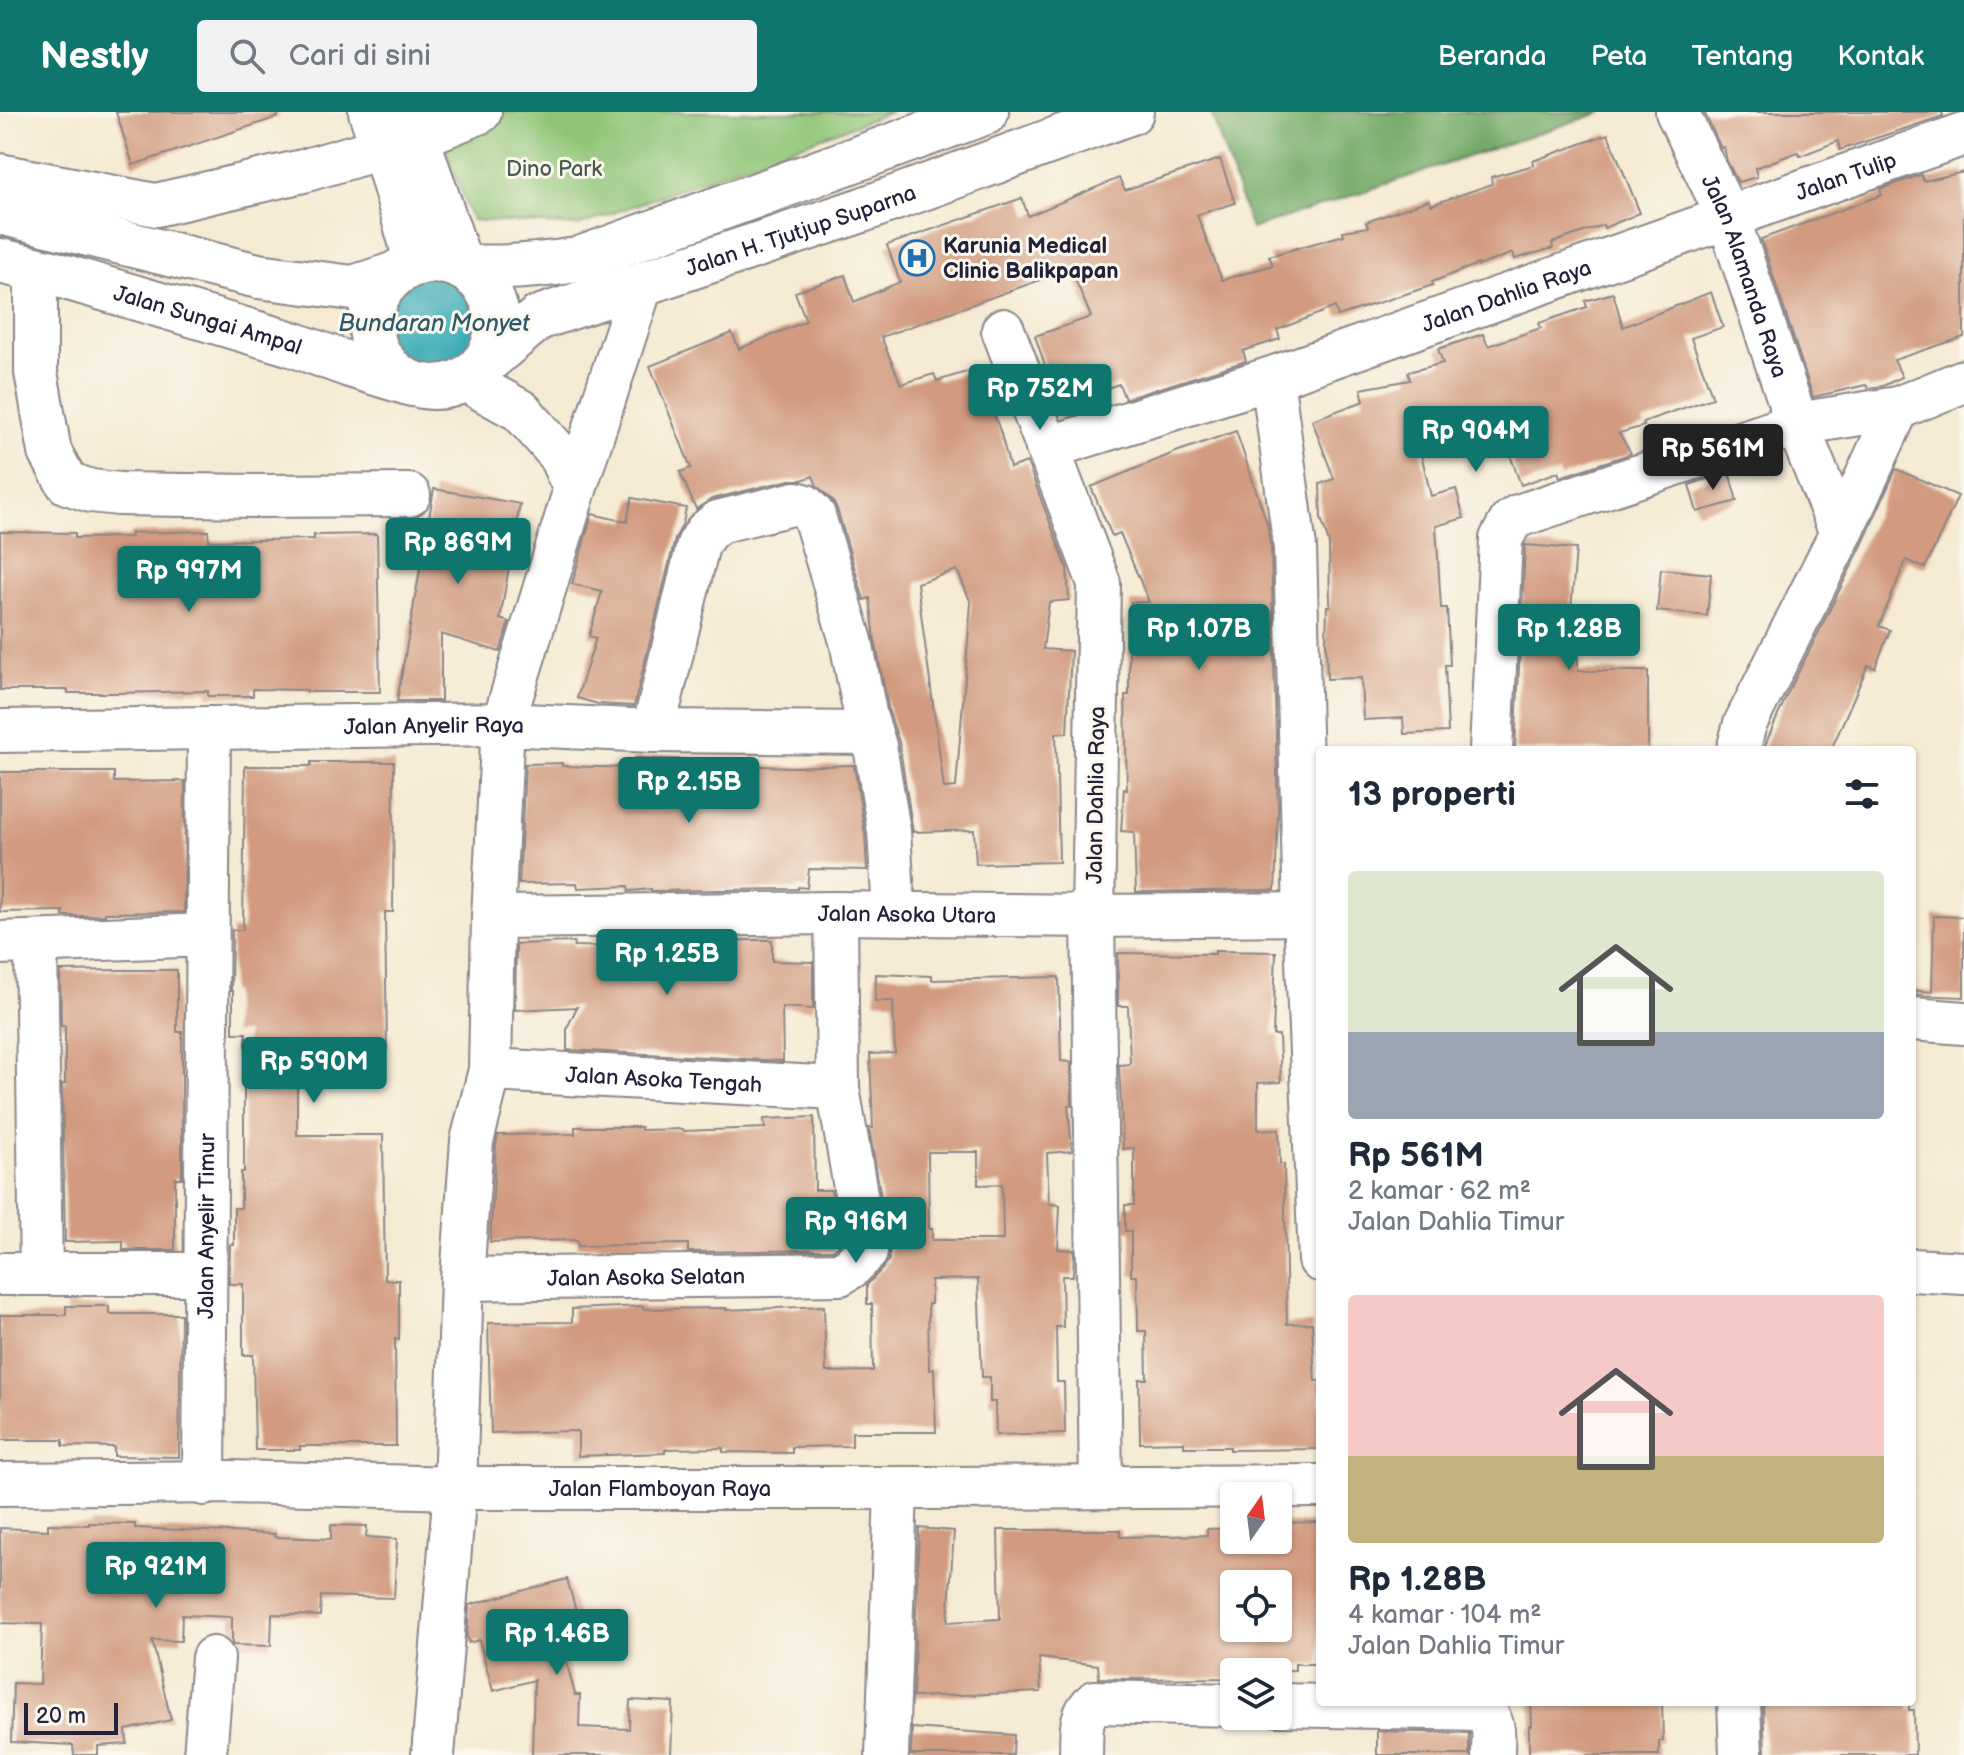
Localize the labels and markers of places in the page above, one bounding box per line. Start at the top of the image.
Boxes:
place label: Karunia Medical Clinic Balikpapan [943,233,1119,285]
hospital icon: Karunia Medical Clinic Balikpapan [898,239,936,277]
pin: Rp 752M [966,364,1114,432]
pin: Rp 904M [1402,406,1550,474]
pin: Rp 561M [1639,424,1787,492]
pin: Rp 869M [384,518,532,586]
pin: Rp 997M [115,546,263,614]
pin: Rp 1.07B [1116,604,1282,672]
pin: Rp 1.28B [1486,604,1652,672]
pin: Rp 2.15B [606,757,772,825]
pin: Rp 1.25B [584,929,750,997]
pin: Rp 590M [240,1037,388,1105]
pin: Rp 916M [782,1197,930,1265]
pin: Rp 921M [82,1542,230,1610]
pin: Rp 1.46B [474,1609,640,1677]

